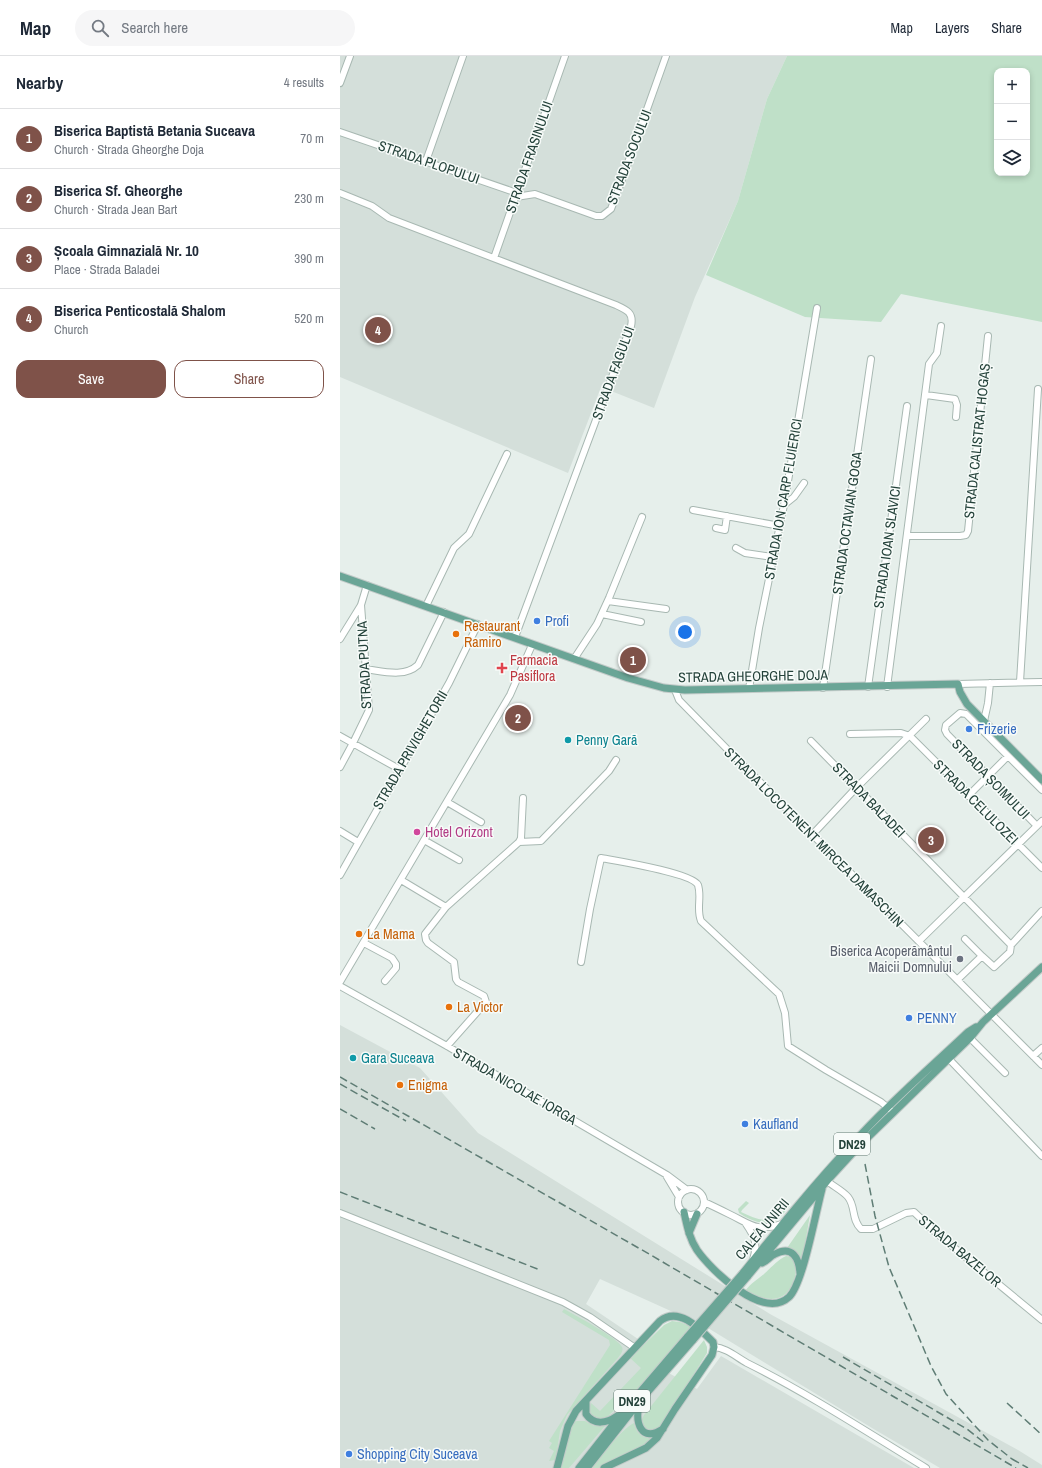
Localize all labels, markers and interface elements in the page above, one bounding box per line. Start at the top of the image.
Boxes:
search box [75,10,355,46]
text: Map [20,15,51,41]
icon: search [89,17,111,39]
text: Search here [121,17,188,38]
text: Map [891,19,913,37]
text: Layers [935,19,969,37]
text: Share [991,19,1022,37]
map controls [994,68,1030,176]
button: + [994,68,1030,104]
text: Nearby [16,71,63,94]
text: 4 results [284,74,324,91]
street label: STRADA FRASINULUI [501,99,557,215]
button: − [994,104,1030,140]
street label: STRADA SOCULUI [603,107,655,207]
text: Biserica Baptistă Betania Suceava [54,120,255,141]
text: 1 [26,130,32,147]
text: 70 m [300,130,324,147]
street label: STRADA PLOPULUI [376,136,482,188]
button: layers [994,140,1030,176]
text: Church · Strada Gheorghe Doja [54,141,204,158]
text: Biserica Sf. Gheorghe [54,180,183,201]
text: 2 [26,190,32,207]
text: 230 m [294,190,324,207]
text: Church · Strada Jean Bart [54,201,177,218]
text: Școala Gimnazială Nr. 10 [54,240,199,261]
text: 3 [26,250,32,267]
text: 390 m [294,250,324,267]
text: Place · Strada Baladei [54,261,160,278]
text: Biserica Penticostală Shalom [54,300,226,321]
text: 4 [26,310,32,327]
text: 520 m [294,310,324,327]
pin: 4 [365,315,391,345]
text: Church [54,321,88,338]
street label: STRADA FAGULUI [588,324,638,422]
button: Save [16,360,166,398]
button: Share [174,360,324,398]
street label: STRADA CALISTRAT HOGAȘ [960,362,994,519]
street label: STRADA ION CARP FLUIERICI [760,417,806,581]
street label: STRADA OCTAVIAN GOGA [828,450,866,595]
street label: STRADA IOAN SLAVICI [869,485,905,609]
place label: Profi [545,612,569,630]
marker: Profi [532,616,542,626]
place label: Restaurant Ramiro [464,617,520,651]
street label: STRADA PUTNA [353,620,375,709]
your location [675,622,695,642]
marker: Restaurant Ramiro [451,629,461,639]
pin: 1 [620,645,646,675]
place label: Farmacia Pasiflora [510,651,559,685]
marker: Farmacia Pasiflora [497,663,507,673]
street label: STRADA GHEORGHE DOJA [678,666,828,686]
street label: STRADA PRIVIGHETORII [369,687,451,813]
pin: 2 [505,703,531,733]
place label: Frizerie [977,720,1017,738]
marker: Frizerie [964,724,974,734]
place label: Penny Gară [576,731,638,749]
marker: Penny Gară [563,735,573,745]
street label: STRADA ȘOIMULUI [948,735,1034,823]
street label: STRADA LOCOTENENT MIRCEA DAMASCHIN [720,743,908,931]
street label: STRADA CELULOZEI [930,756,1022,848]
street label: STRADA BALADEI [829,759,909,841]
place label: Hotel Orizont [425,823,493,841]
pin: 3 [918,825,944,855]
marker: Hotel Orizont [412,827,422,837]
place label: La Mama [367,925,415,943]
marker: La Mama [354,929,364,939]
place label: Biserica Acoperământul Maicii Domnului [830,942,952,976]
marker: Biserica Acoperământul Maicii Domnului [955,954,965,964]
place label: La Victor [457,998,503,1016]
marker: La Victor [444,1002,454,1012]
place label: PENNY [917,1009,957,1027]
marker: PENNY [904,1013,914,1023]
street label: STRADA NICOLAE IORGA [450,1043,580,1129]
place label: Gara Suceava [361,1049,435,1067]
marker: Gara Suceava [348,1053,358,1063]
place label: Enigma [408,1076,448,1094]
marker: Enigma [395,1080,405,1090]
place label: Kaufland [753,1115,798,1133]
marker: Kaufland [740,1119,750,1129]
road number: DN29 [834,1133,870,1155]
street label: CALEA UNIRII [731,1195,793,1263]
street label: STRADA BAZELOR [915,1211,1005,1291]
road number: DN29 [614,1390,650,1412]
place label: Shopping City Suceava [357,1445,478,1463]
marker: Shopping City Suceava [344,1449,354,1459]

